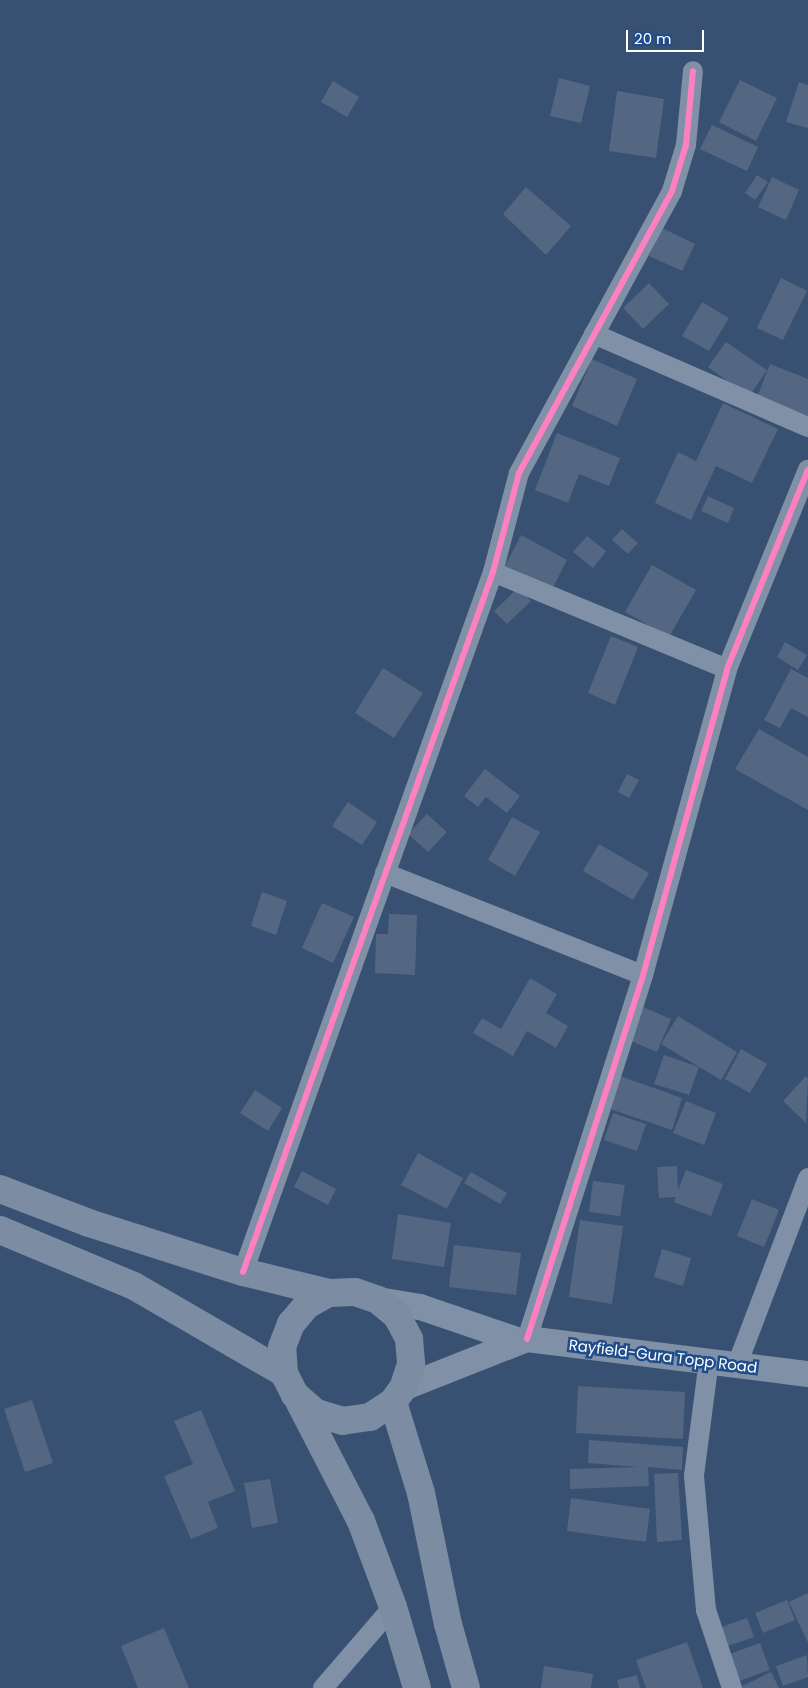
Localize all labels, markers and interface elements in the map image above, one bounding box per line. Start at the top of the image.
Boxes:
scale bar [628,20,706,52]
text: 20 m [634,28,672,49]
street label: Rayfield-Gura Topp Road [568,1336,758,1376]

